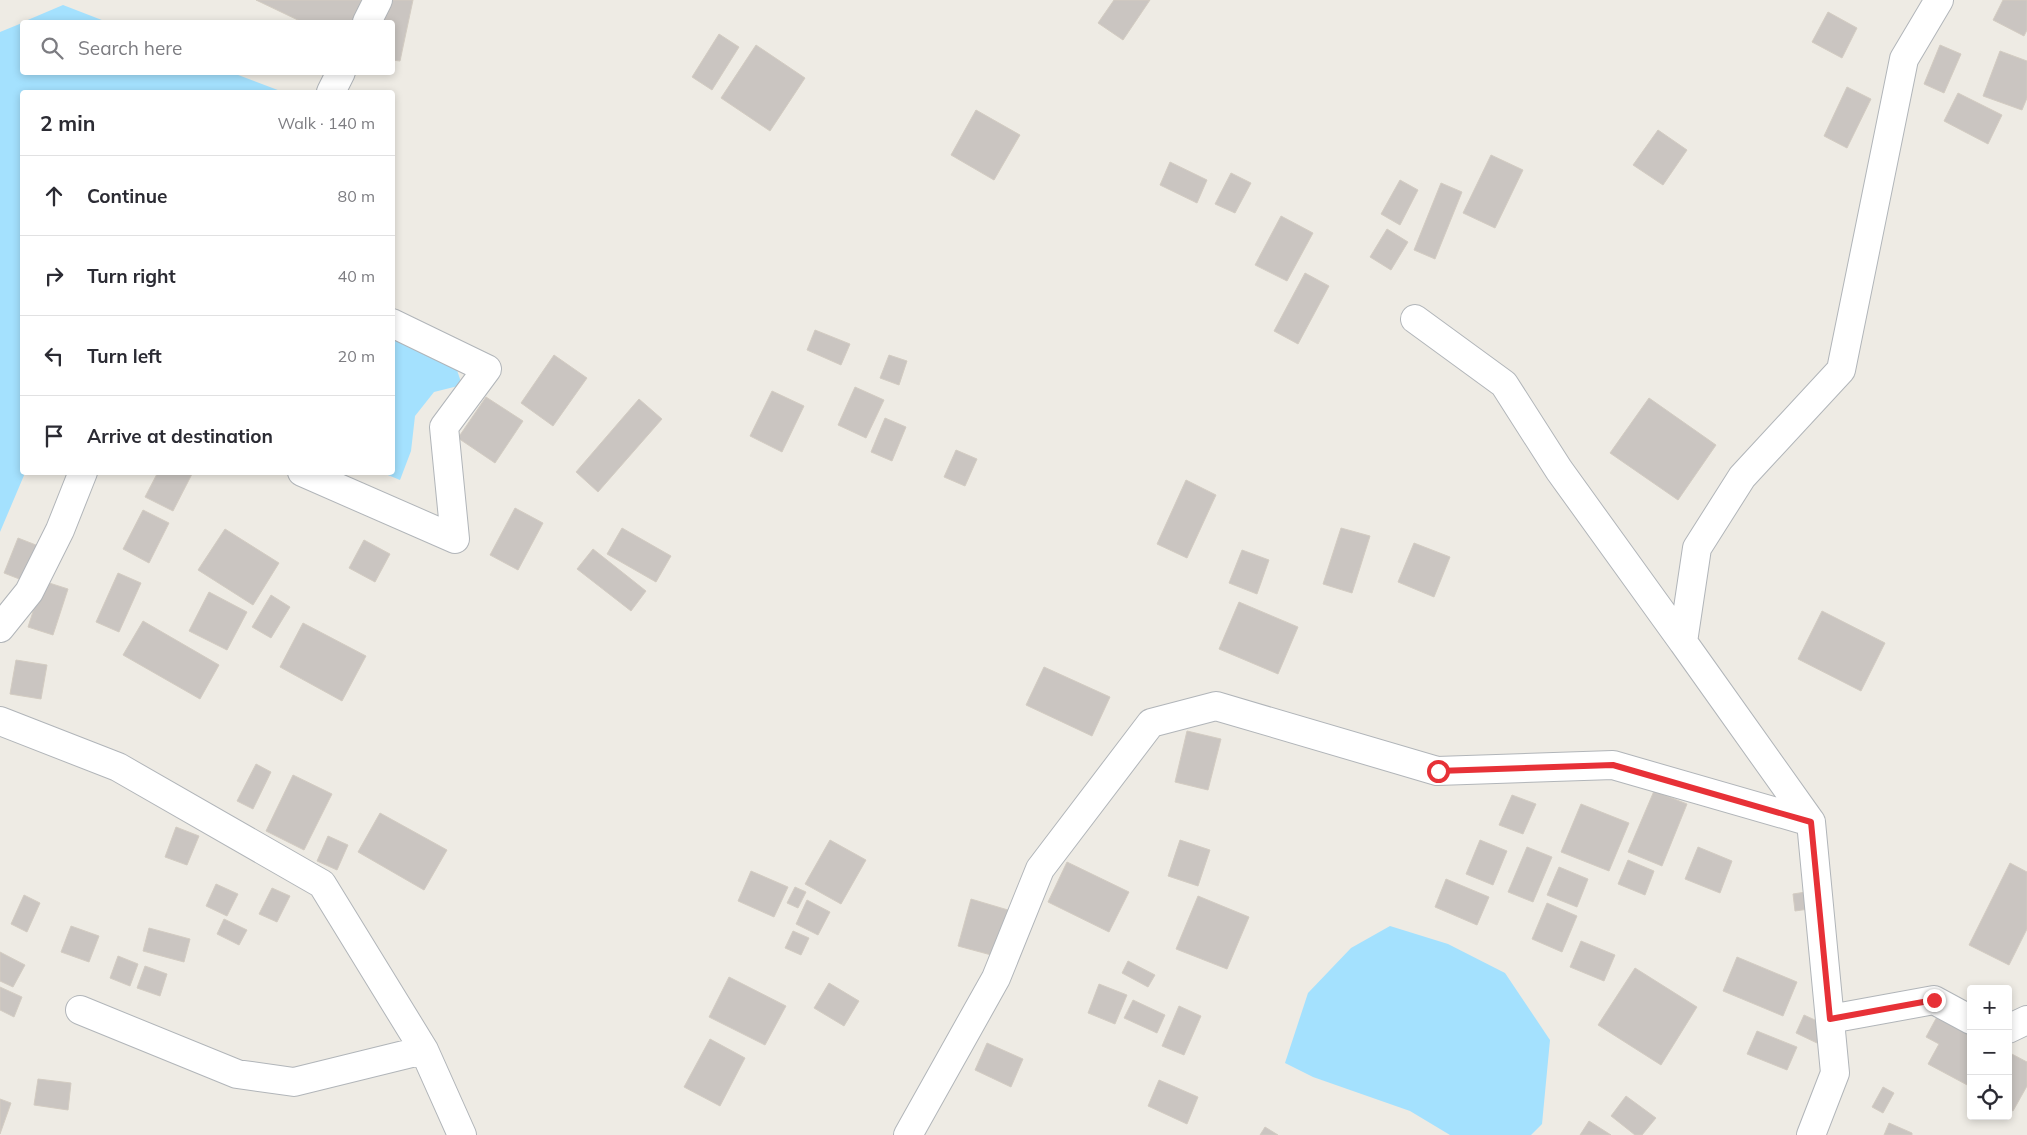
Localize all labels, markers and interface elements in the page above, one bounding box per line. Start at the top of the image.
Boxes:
search box [20,20,395,75]
icon: search [38,34,66,62]
text: Search here [78,36,182,60]
text: 2 min [40,110,95,136]
text: Walk · 140 m [277,113,375,133]
icon: ahead [40,182,68,210]
text: Continue [87,184,167,208]
text: 80 m [338,186,375,206]
icon: right [40,262,68,290]
text: Turn right [87,264,176,288]
text: 40 m [338,266,375,286]
icon: left [40,342,68,370]
text: Turn left [87,344,162,368]
text: 20 m [338,346,375,366]
icon: arrive [40,422,68,450]
text: Arrive at destination [87,424,273,448]
route start [1427,760,1450,783]
map controls [1967,985,2012,1120]
button: + [1967,985,2012,1030]
route end [1923,989,1946,1012]
button: − [1967,1030,2012,1075]
button: locate [1967,1075,2012,1120]

